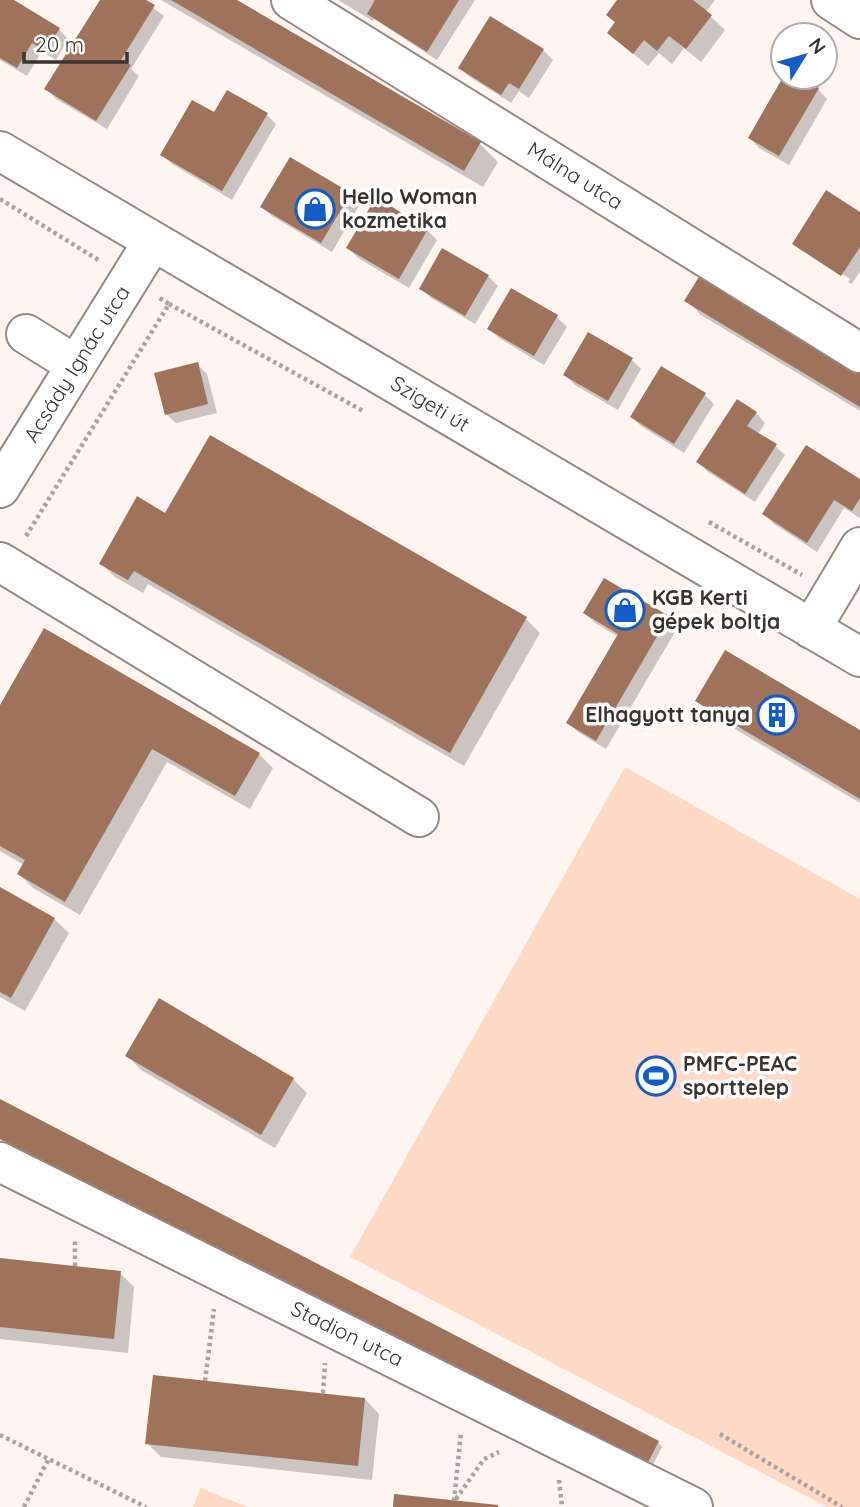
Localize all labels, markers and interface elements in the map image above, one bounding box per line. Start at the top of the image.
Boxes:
scale bar [24,21,128,65]
north arrow [769,21,839,91]
text: 20 m [35,31,84,57]
text: N [804,33,831,59]
street label: Málna utca [523,135,628,215]
place label: Hello Woman kozmetika [342,183,477,233]
shop icon: Hello Woman kozmetika [294,188,336,230]
street label: Acsády Ignác utca [17,280,135,447]
street label: Szigeti út [386,370,475,437]
place label: KGB Kerti gépek boltja [652,584,780,634]
shop icon: KGB Kerti gépek boltja [604,589,646,631]
building icon: Elhagyott tanya [756,694,798,736]
place label: Elhagyott tanya [585,701,750,727]
place label: PMFC-PEAC sporttelep [683,1050,797,1100]
sports icon: PMFC-PEAC sporttelep [635,1055,677,1097]
street label: Stadion utca [287,1295,408,1372]

